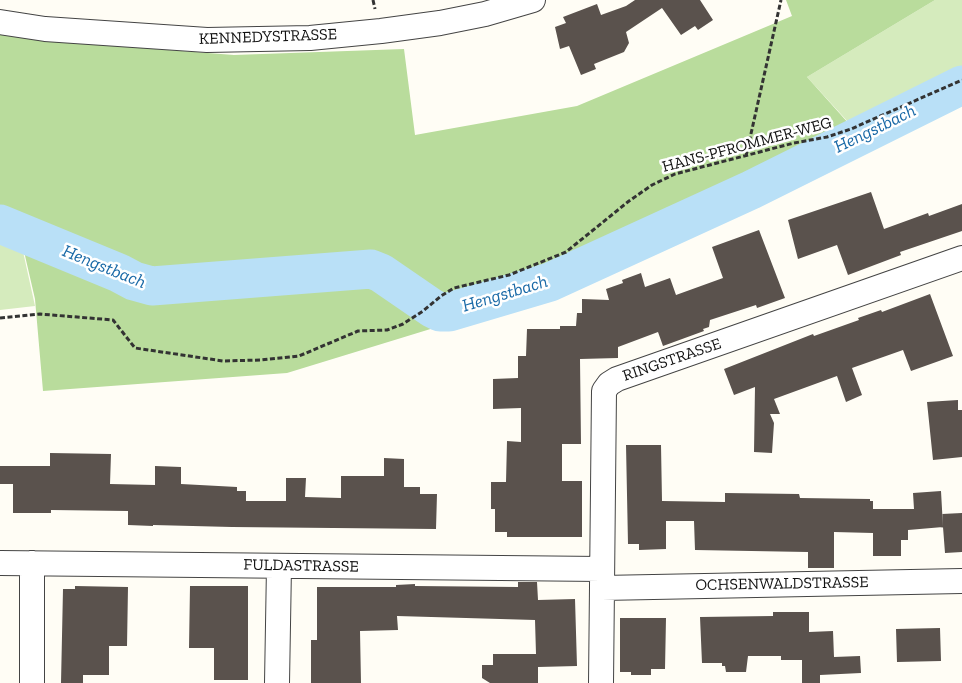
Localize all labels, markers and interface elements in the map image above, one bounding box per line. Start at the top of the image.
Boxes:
street label: KENNEDYSTRASSE [199,25,337,49]
water label: Hengstbach [831,100,919,158]
street label: HANS-PFROMMER-WEG [660,113,834,177]
water label: Hengstbach [59,240,149,294]
water label: Hengstbach [460,271,550,317]
street label: RINGSTRASSE [620,334,724,386]
street label: FULDASTRASSE [243,555,359,577]
street label: OCHSENWALDSTRASSE [695,573,869,595]

